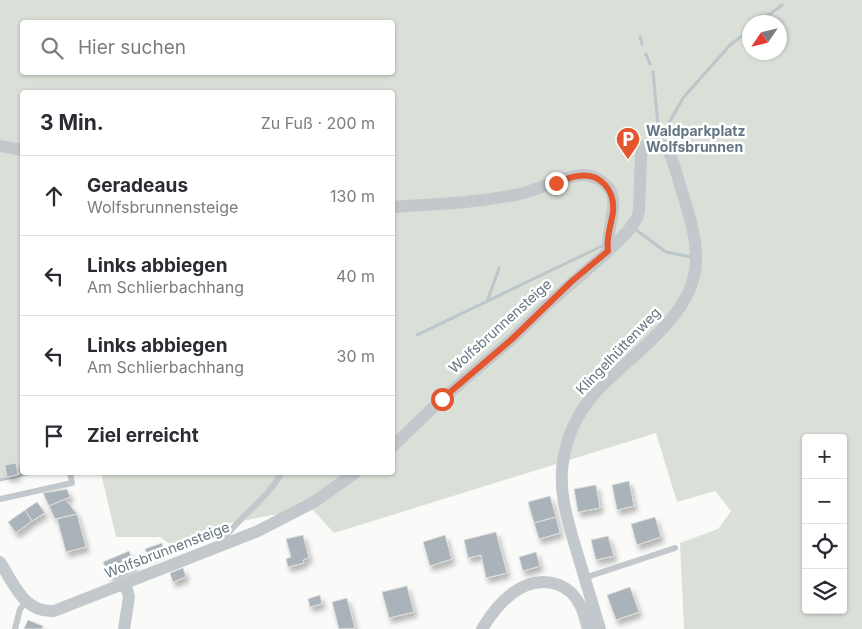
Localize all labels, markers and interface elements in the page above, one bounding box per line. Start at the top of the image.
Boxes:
north arrow [742,15,787,60]
search box [20,20,395,75]
icon: search [38,34,66,62]
text: Hier suchen [78,36,186,59]
text: 3 Min. [40,110,104,135]
text: Zu Fuß · 200 m [261,113,375,133]
place label: Waldparkplatz Wolfsbrunnen [646,122,746,155]
parking icon: Waldparkplatz Wolfsbrunnen [615,126,641,160]
route end [545,172,568,195]
text: Geradeaus [87,174,188,197]
icon: ahead [40,182,68,210]
text: 130 m [330,186,375,206]
text: Wolfsbrunnensteige [87,197,238,217]
text: Links abbiegen [87,254,228,277]
icon: left [40,262,68,290]
text: 40 m [336,266,375,286]
street label: Wolfsbrunnensteige [445,275,555,376]
text: Am Schlierbachhang [87,277,244,297]
street label: Klingelhüttenweg [572,304,663,398]
text: Links abbiegen [87,334,228,357]
icon: left [40,342,68,370]
text: 30 m [337,346,375,366]
text: Am Schlierbachhang [87,357,244,377]
route start [431,388,454,411]
icon: arrive [40,422,68,450]
text: Ziel erreicht [87,424,199,447]
map controls [802,434,847,614]
button: + [802,434,847,479]
button: − [802,479,847,524]
street label: Wolfsbrunnensteige [102,518,232,581]
button: locate [802,524,847,569]
button: layers [802,569,847,614]

